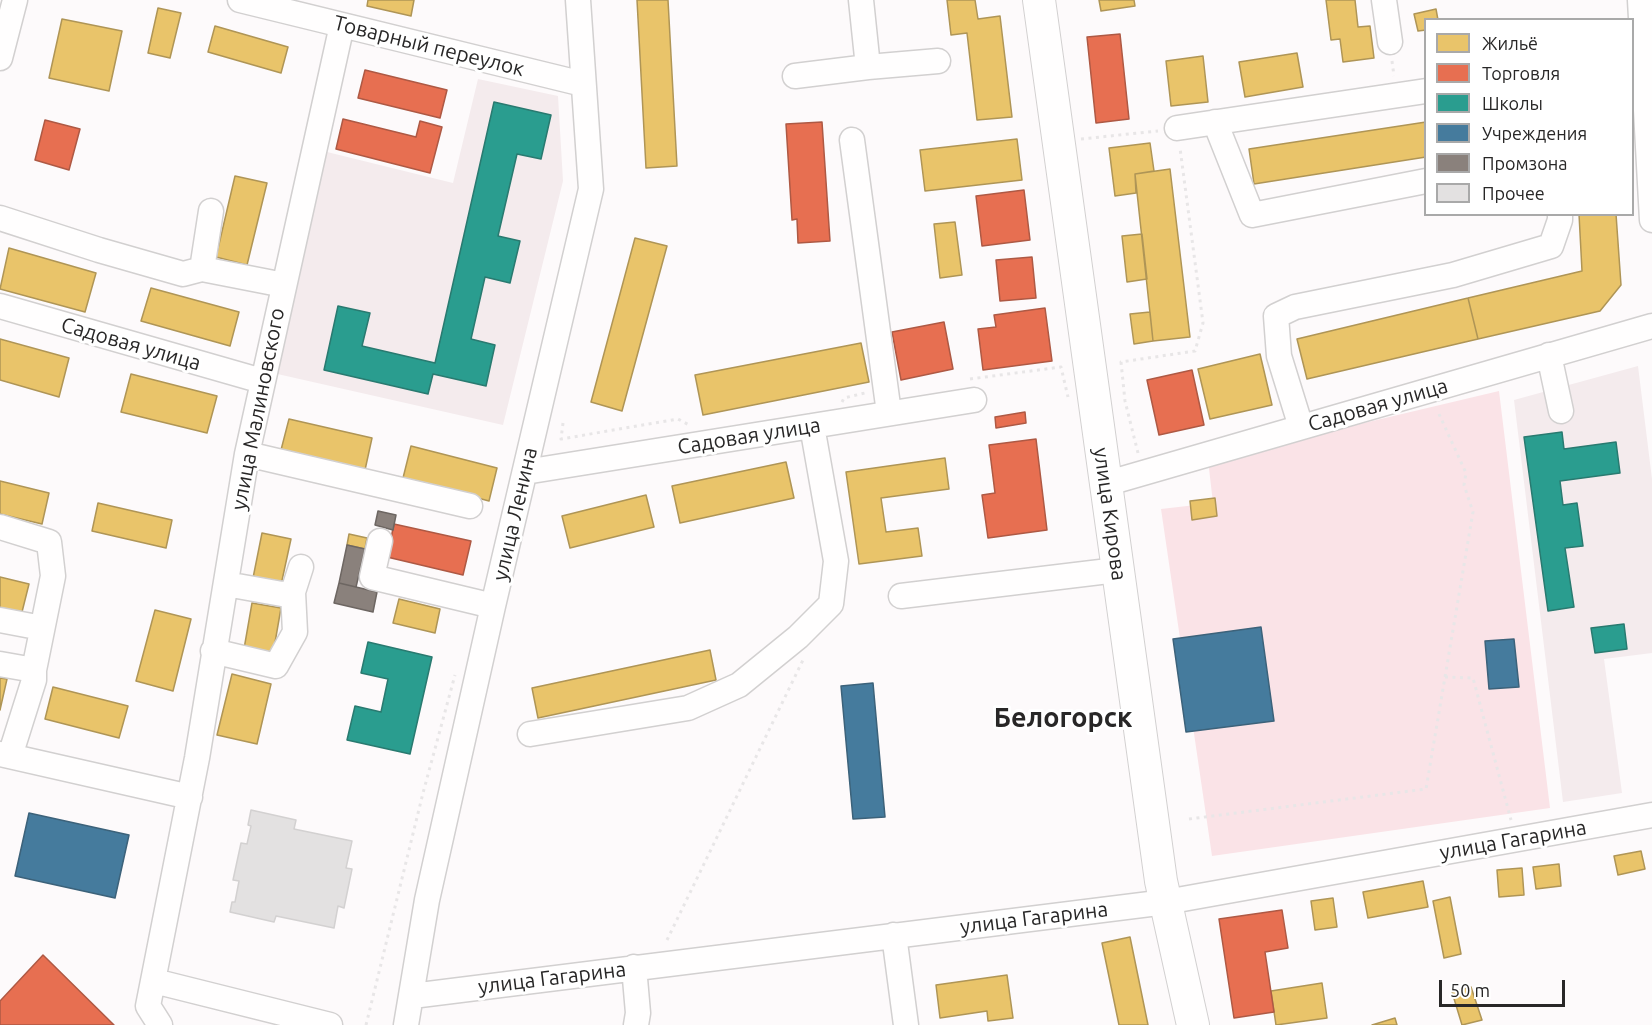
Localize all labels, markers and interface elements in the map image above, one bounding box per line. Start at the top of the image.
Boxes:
street label: Товарный переулок [331,10,527,82]
legend [1424,18,1634,216]
text: Жильё [1482,33,1538,53]
text: Торговля [1482,63,1560,83]
text: Школы [1482,93,1543,113]
text: Учреждения [1482,123,1587,143]
text: Промзона [1482,153,1567,173]
text: Прочее [1482,183,1545,203]
street label: улица Малиновского [226,306,290,512]
street label: Садовая улица [58,312,204,376]
street label: Садовая улица [1305,373,1451,437]
street label: Садовая улица [676,412,822,460]
street label: улица Ленина [487,445,543,583]
street label: улица Кирова [1088,446,1132,582]
district label: Белогорск [994,702,1132,734]
street label: улица Гагарина [1438,815,1588,865]
street label: улица Гагарина [959,896,1109,940]
street label: улица Гагарина [477,956,627,1000]
scale bar [1442,968,1568,1006]
text: 50 m [1450,980,1490,1000]

